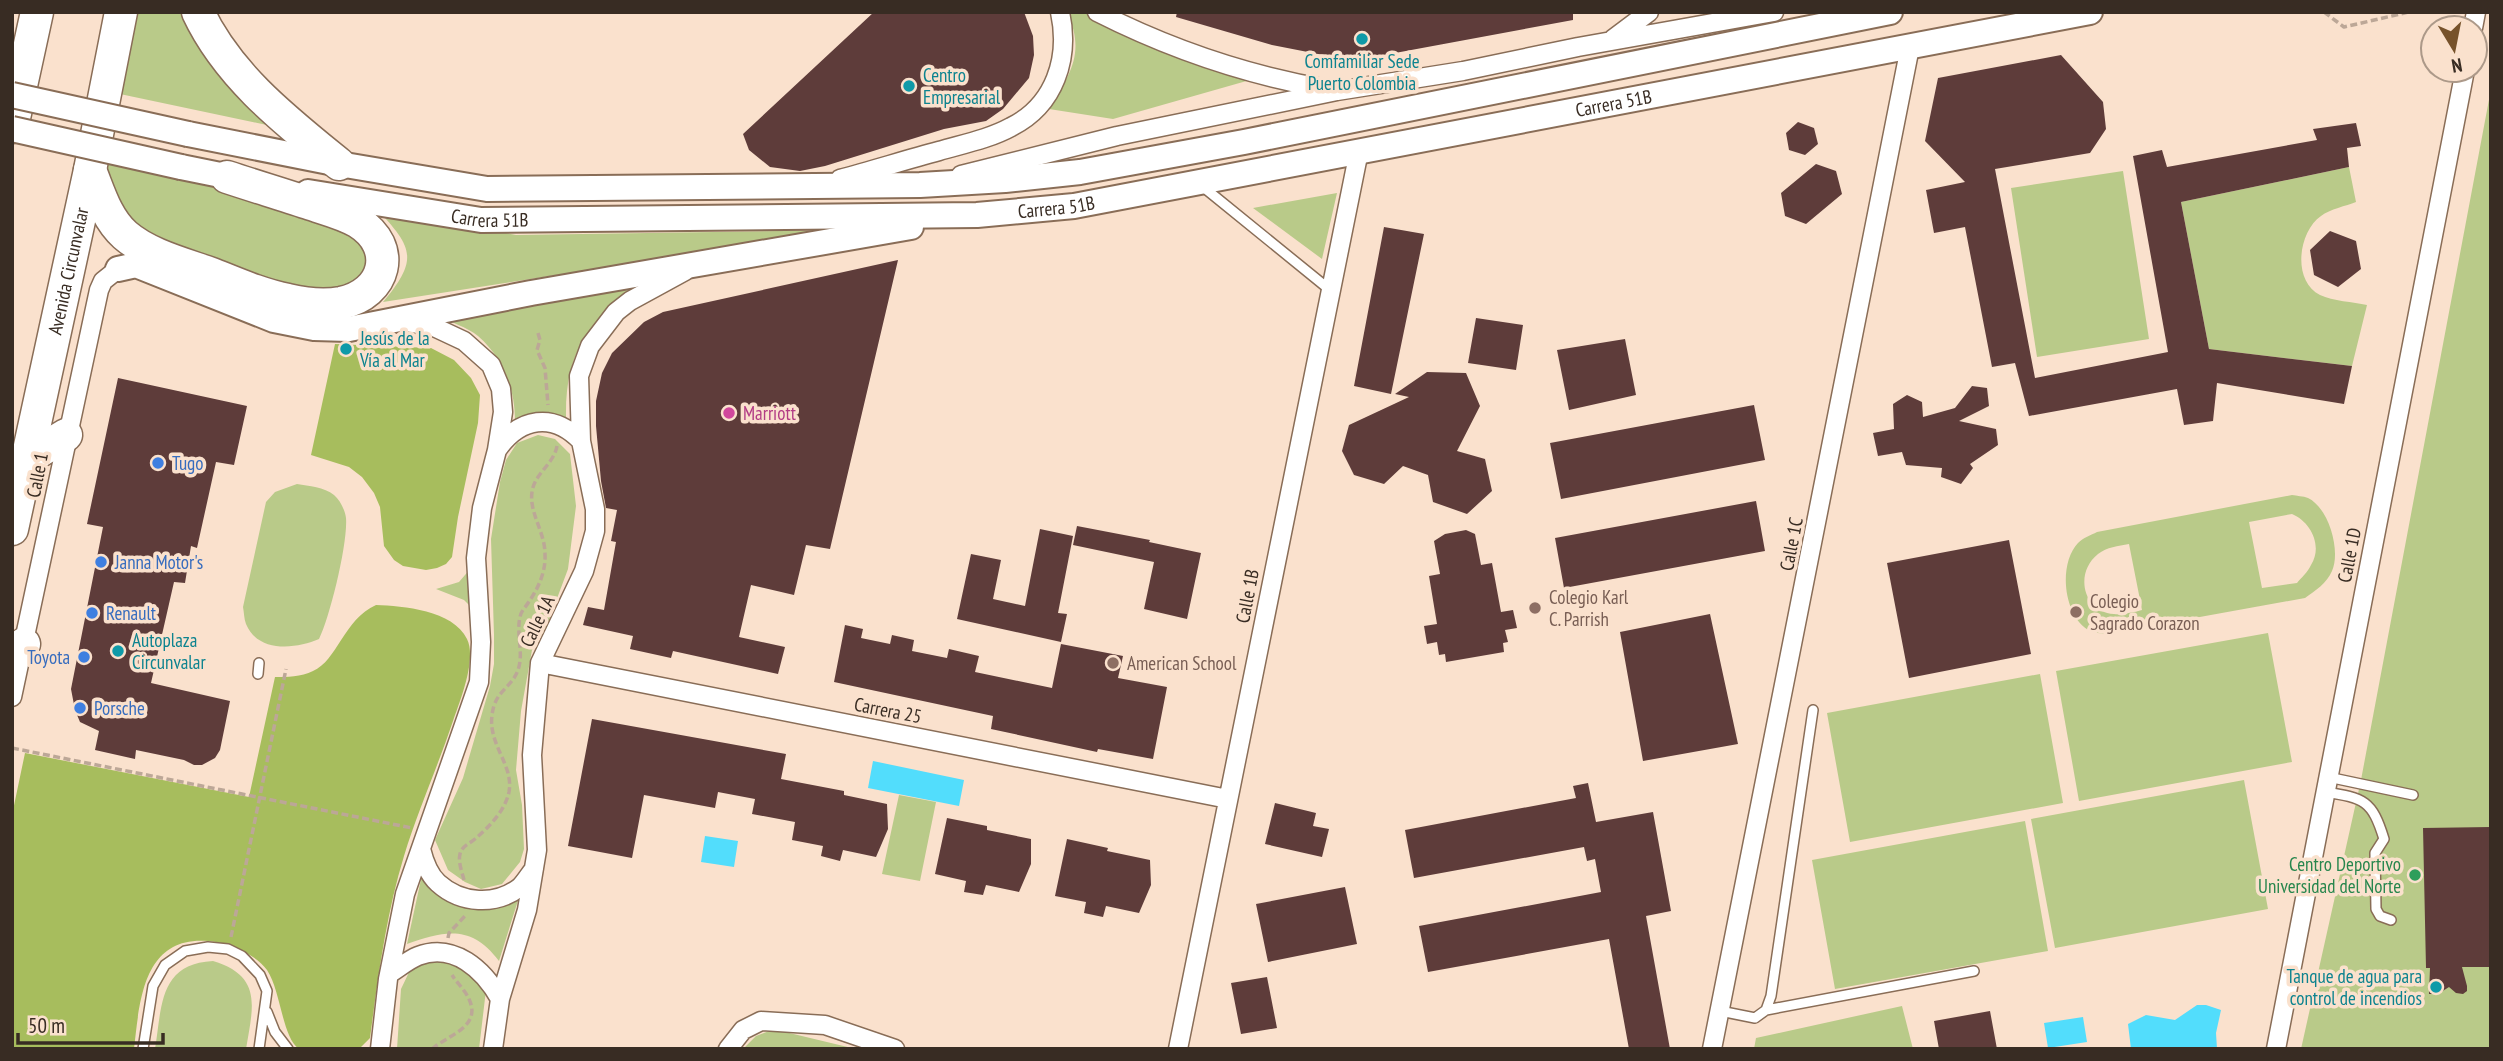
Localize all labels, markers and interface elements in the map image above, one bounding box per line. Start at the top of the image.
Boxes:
north arrow [2419,14,2489,84]
marker: Comfamiliar Sede Puerto Colombia [1354,31,1370,47]
place label: Comfamiliar Sede Puerto Colombia [1304,49,1420,95]
text: N [2450,53,2464,78]
place label: Centro Empresarial [923,63,1001,109]
marker: Centro Empresarial [901,78,917,94]
street label: Carrera 51B [1573,84,1654,122]
street label: Carrera 51B [1017,190,1097,223]
street label: Carrera 51B [450,203,529,232]
street label: Avenida Circunvalar [43,204,94,337]
place label: Jesús de la Vía al Mar [359,326,430,372]
marker: Jesús de la Vía al Mar [338,341,354,357]
place label: Marriott [743,401,797,425]
marker: Marriott [721,405,737,421]
street label: Calle 1 [21,450,53,500]
place label: Tugo [172,451,204,475]
marker: Tugo [150,455,166,471]
street label: Calle 1C [1774,515,1808,573]
street label: Calle 1D [2332,526,2366,584]
place label: Janna Motor's [114,550,203,574]
marker: Janna Motor's [93,554,109,570]
street label: Calle 1B [1230,567,1264,625]
place label: Colegio Karl C. Parrish [1549,585,1629,631]
place label: Colegio Sagrado Corazon [2090,589,2200,635]
street label: Calle 1A [514,591,560,651]
marker: Colegio Karl C. Parrish [1527,600,1543,616]
place label: Renault [106,601,157,625]
marker: Colegio Sagrado Corazon [2068,604,2084,620]
marker: Renault [84,605,100,621]
place label: Autoplaza Circunvalar [132,628,206,674]
marker: Autoplaza Circunvalar [110,643,126,659]
place label: Toyota [27,645,70,669]
marker: Toyota [76,649,92,665]
place label: American School [1127,651,1237,675]
marker: American School [1105,655,1121,671]
street label: Carrera 25 [852,692,924,728]
place label: Porsche [94,696,145,720]
marker: Porsche [72,700,88,716]
place label: Centro Deportivo Universidad del Norte [2258,852,2401,898]
marker: Centro Deportivo Universidad del Norte [2407,867,2423,883]
place label: Tanque de agua para control de incendios [2286,964,2422,1010]
marker: Tanque de agua para control de incendios [2428,979,2444,995]
scale bar [18,1002,163,1046]
text: 50 m [28,1012,65,1039]

